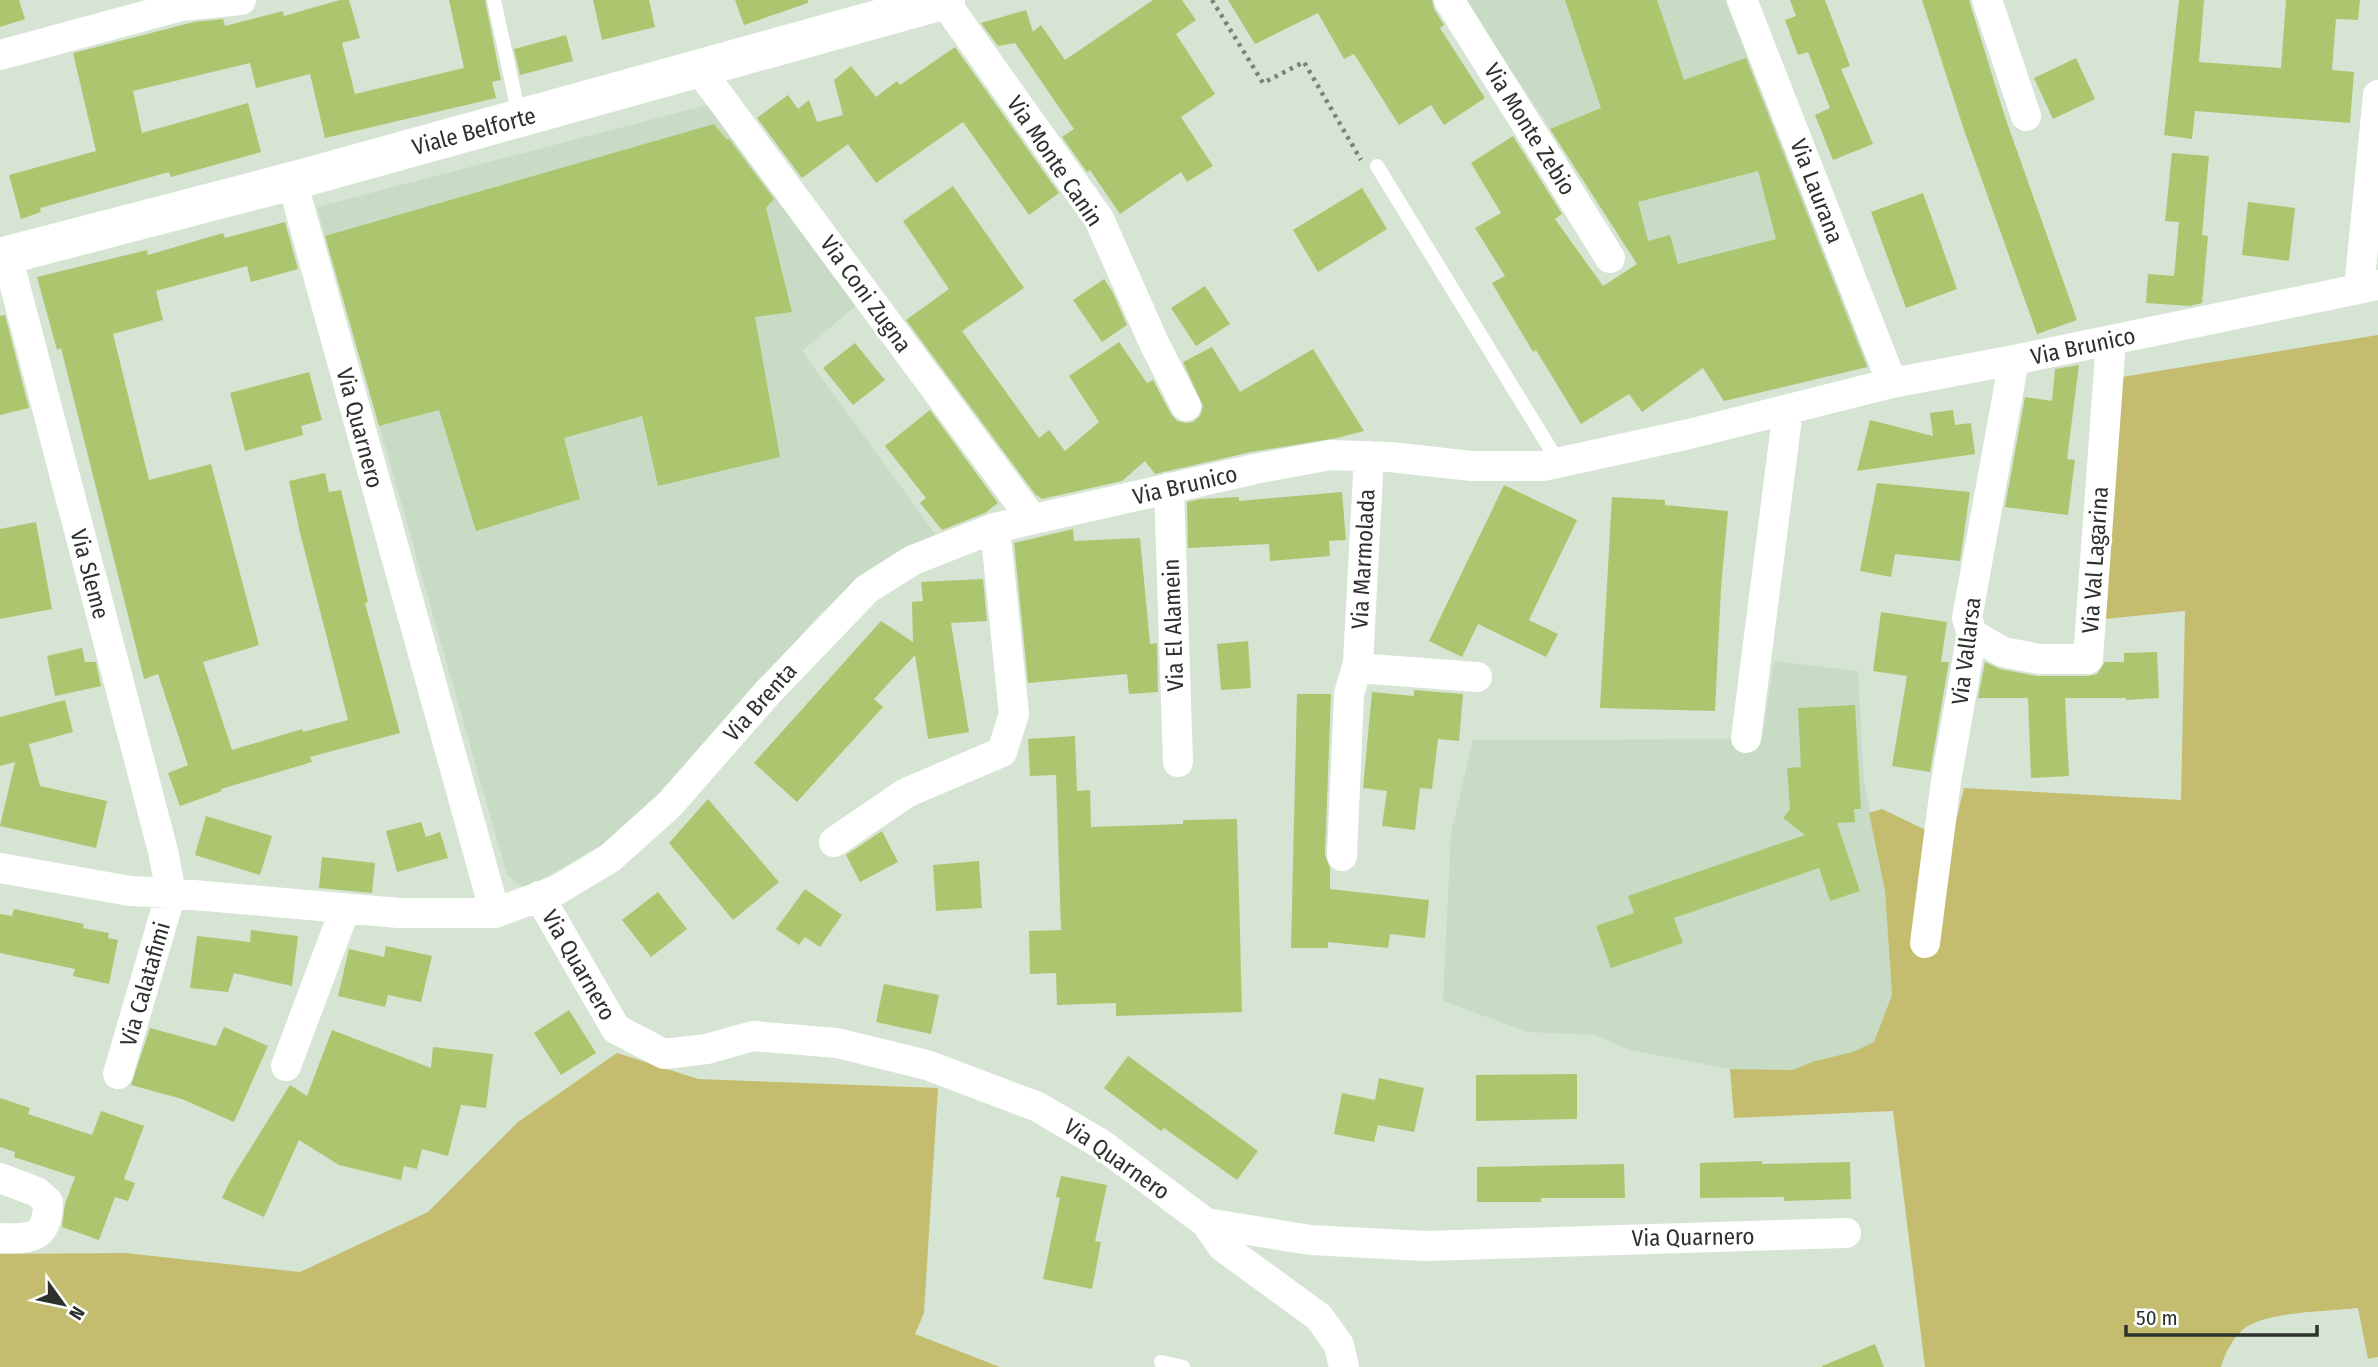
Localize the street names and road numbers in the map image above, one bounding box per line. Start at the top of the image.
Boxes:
street label: Via Monte Zebio [1478,58,1582,200]
street label: Via Monte Canin [1001,90,1109,232]
street label: Viale Belforte [409,101,539,161]
street label: Via Laurana [1784,135,1850,247]
street label: Via Coni Zugna [814,230,918,358]
street label: Via Brunico [2028,321,2138,371]
street label: Via Quarnero [331,365,389,491]
street label: Via Brunico [1130,459,1240,511]
street label: Via Val Lagarina [2076,485,2114,635]
street label: Via Marmolada [1345,488,1381,630]
street label: Via Sleme [65,526,115,622]
street label: Via El Alamein [1157,558,1189,692]
street label: Via Vallarsa [1946,596,1986,706]
street label: Via Brenta [717,657,803,747]
street label: Via Quarnero [536,905,622,1025]
street label: Via Calatafimi [114,919,176,1049]
street label: Via Quarnero [1059,1112,1175,1206]
street label: Via Quarnero [1631,1222,1755,1252]

